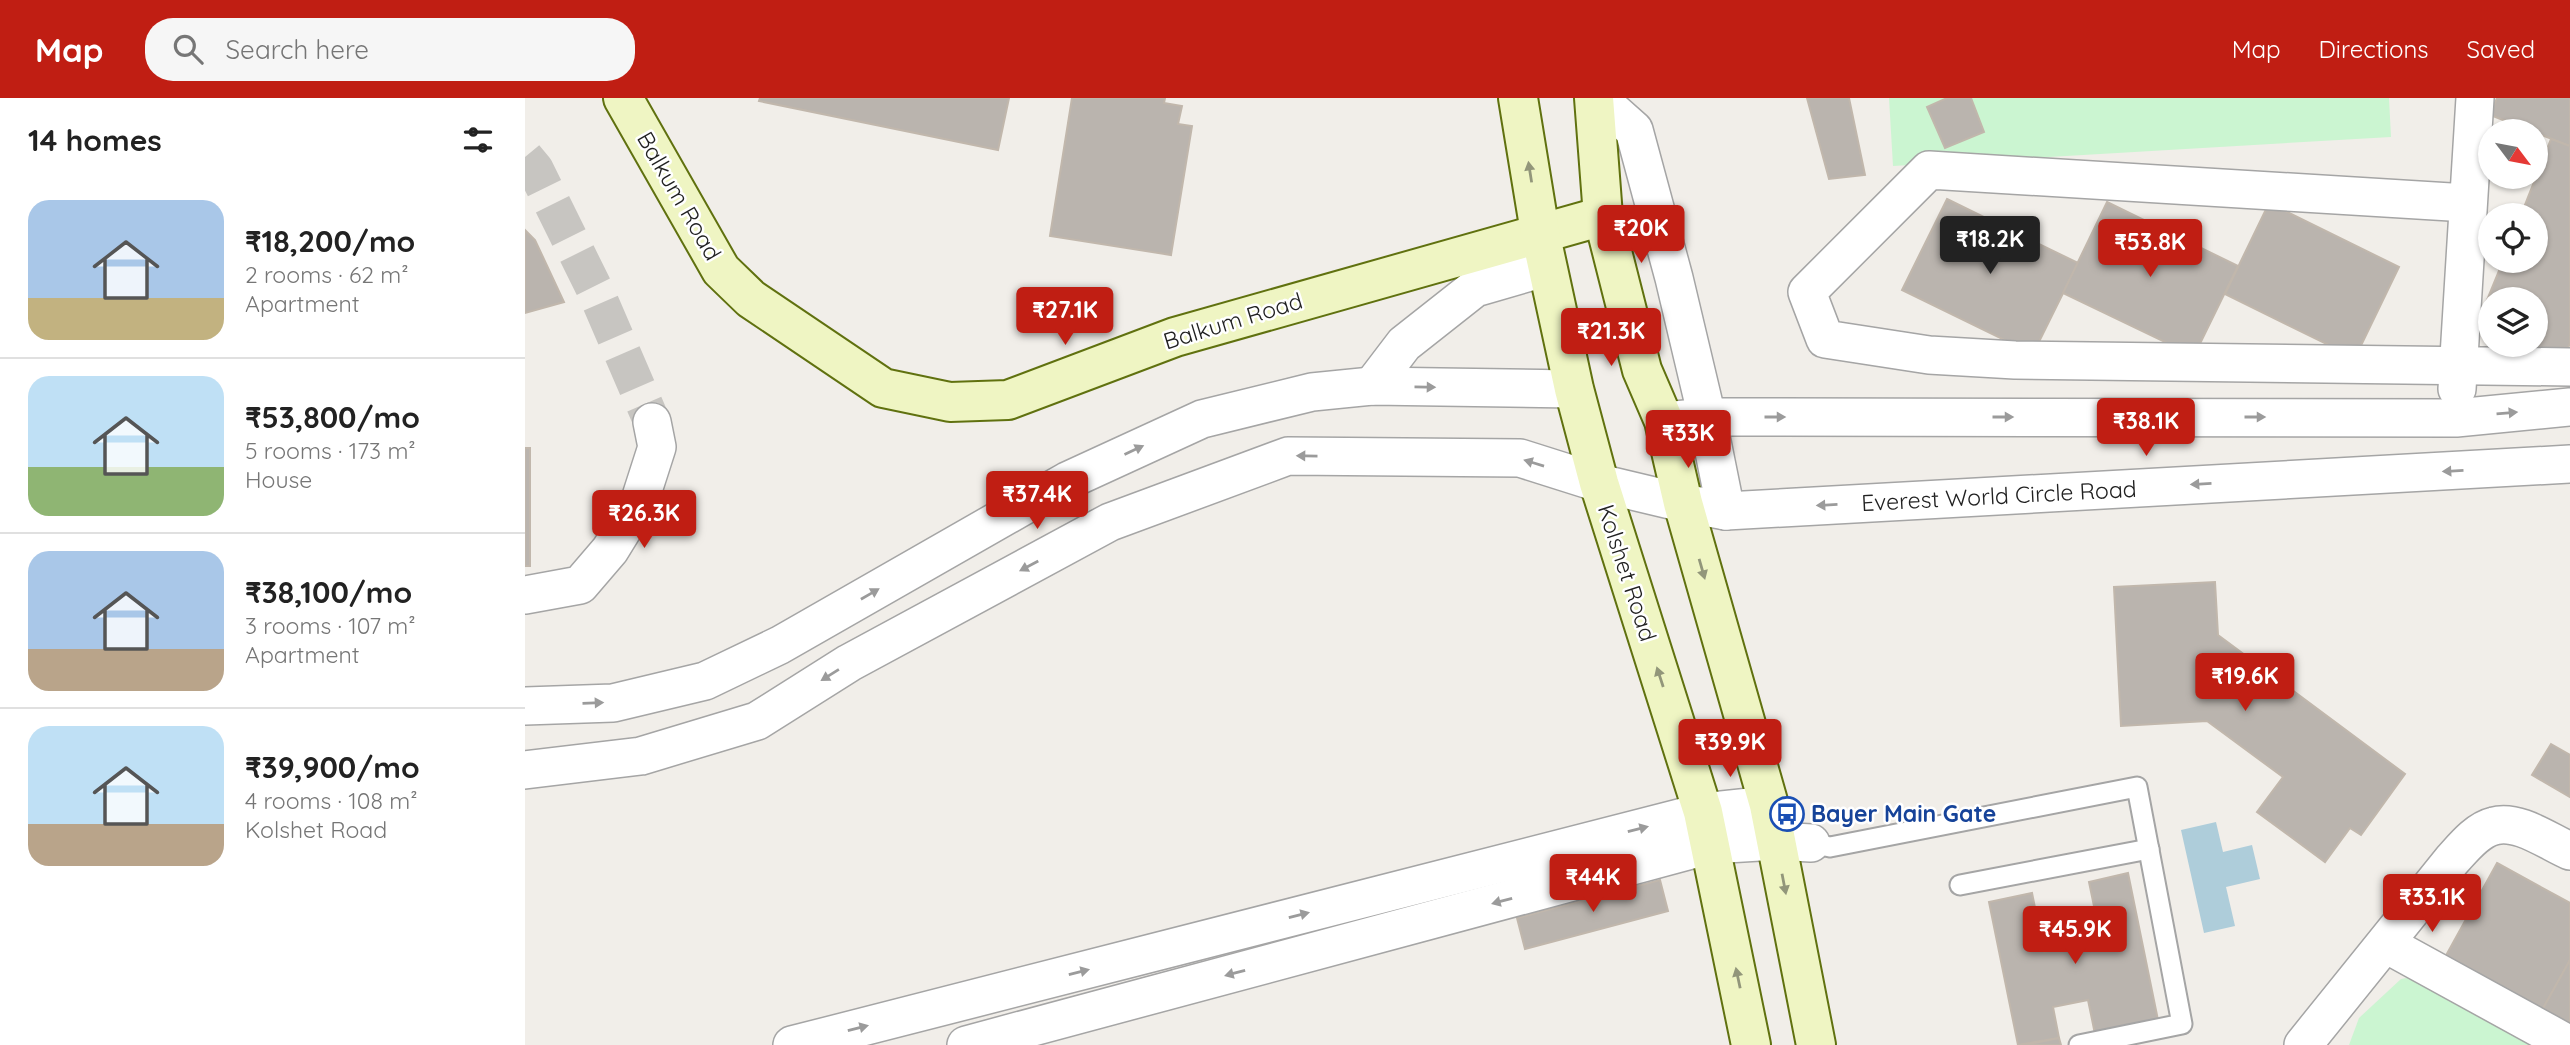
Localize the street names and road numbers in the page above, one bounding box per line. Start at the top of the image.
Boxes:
street label: Balkum Road [631,126,728,265]
street label: Balkum Road [1160,286,1306,355]
street label: Everest World Circle Road [1861,474,2137,517]
street label: Kolshet Road [1592,501,1663,645]

